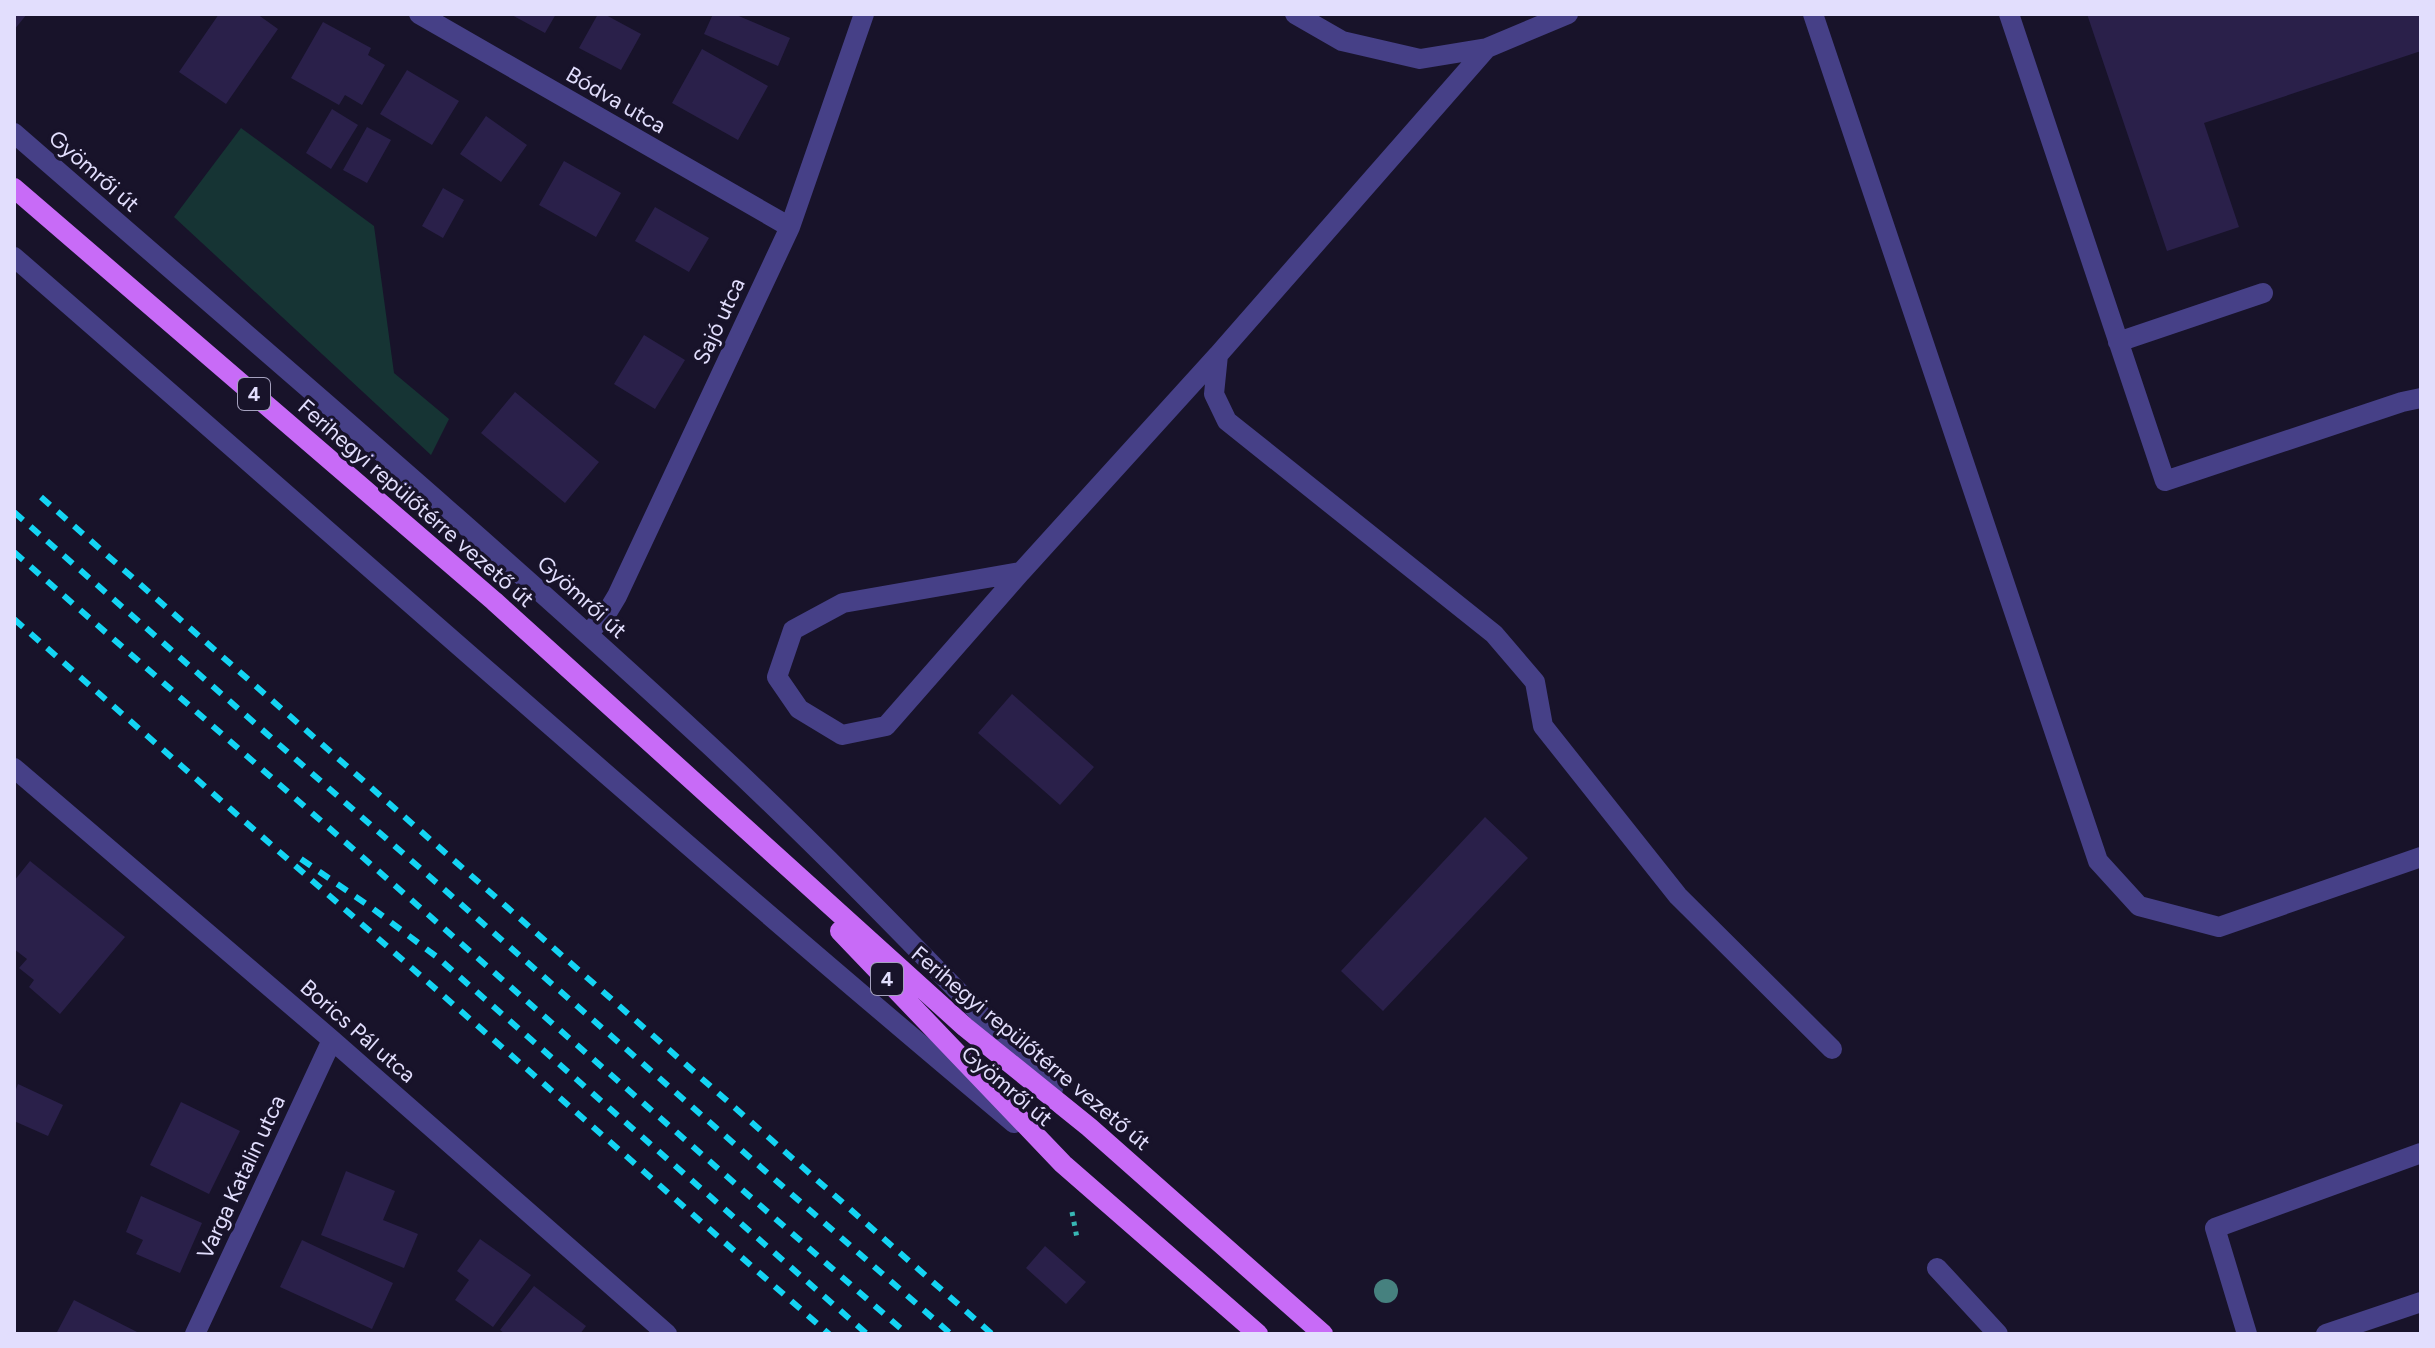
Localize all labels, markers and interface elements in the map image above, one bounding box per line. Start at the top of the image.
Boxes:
street label: Bódva utca [561,61,671,139]
street label: Gyömrői út [43,124,145,218]
street label: Sajó utca [687,273,751,369]
road number: 4 [238,378,270,410]
street label: Ferihegyi repülőtérre vezető út [293,393,539,613]
street label: Gyömrői út [532,550,632,644]
street label: Ferihegyi repülőtérre vezető út [906,940,1156,1156]
road number: 4 [871,963,903,995]
street label: Borics Pál utca [295,974,421,1088]
street label: Gyömrői út [956,1040,1058,1132]
street label: Varga Katalin utca [191,1091,291,1263]

